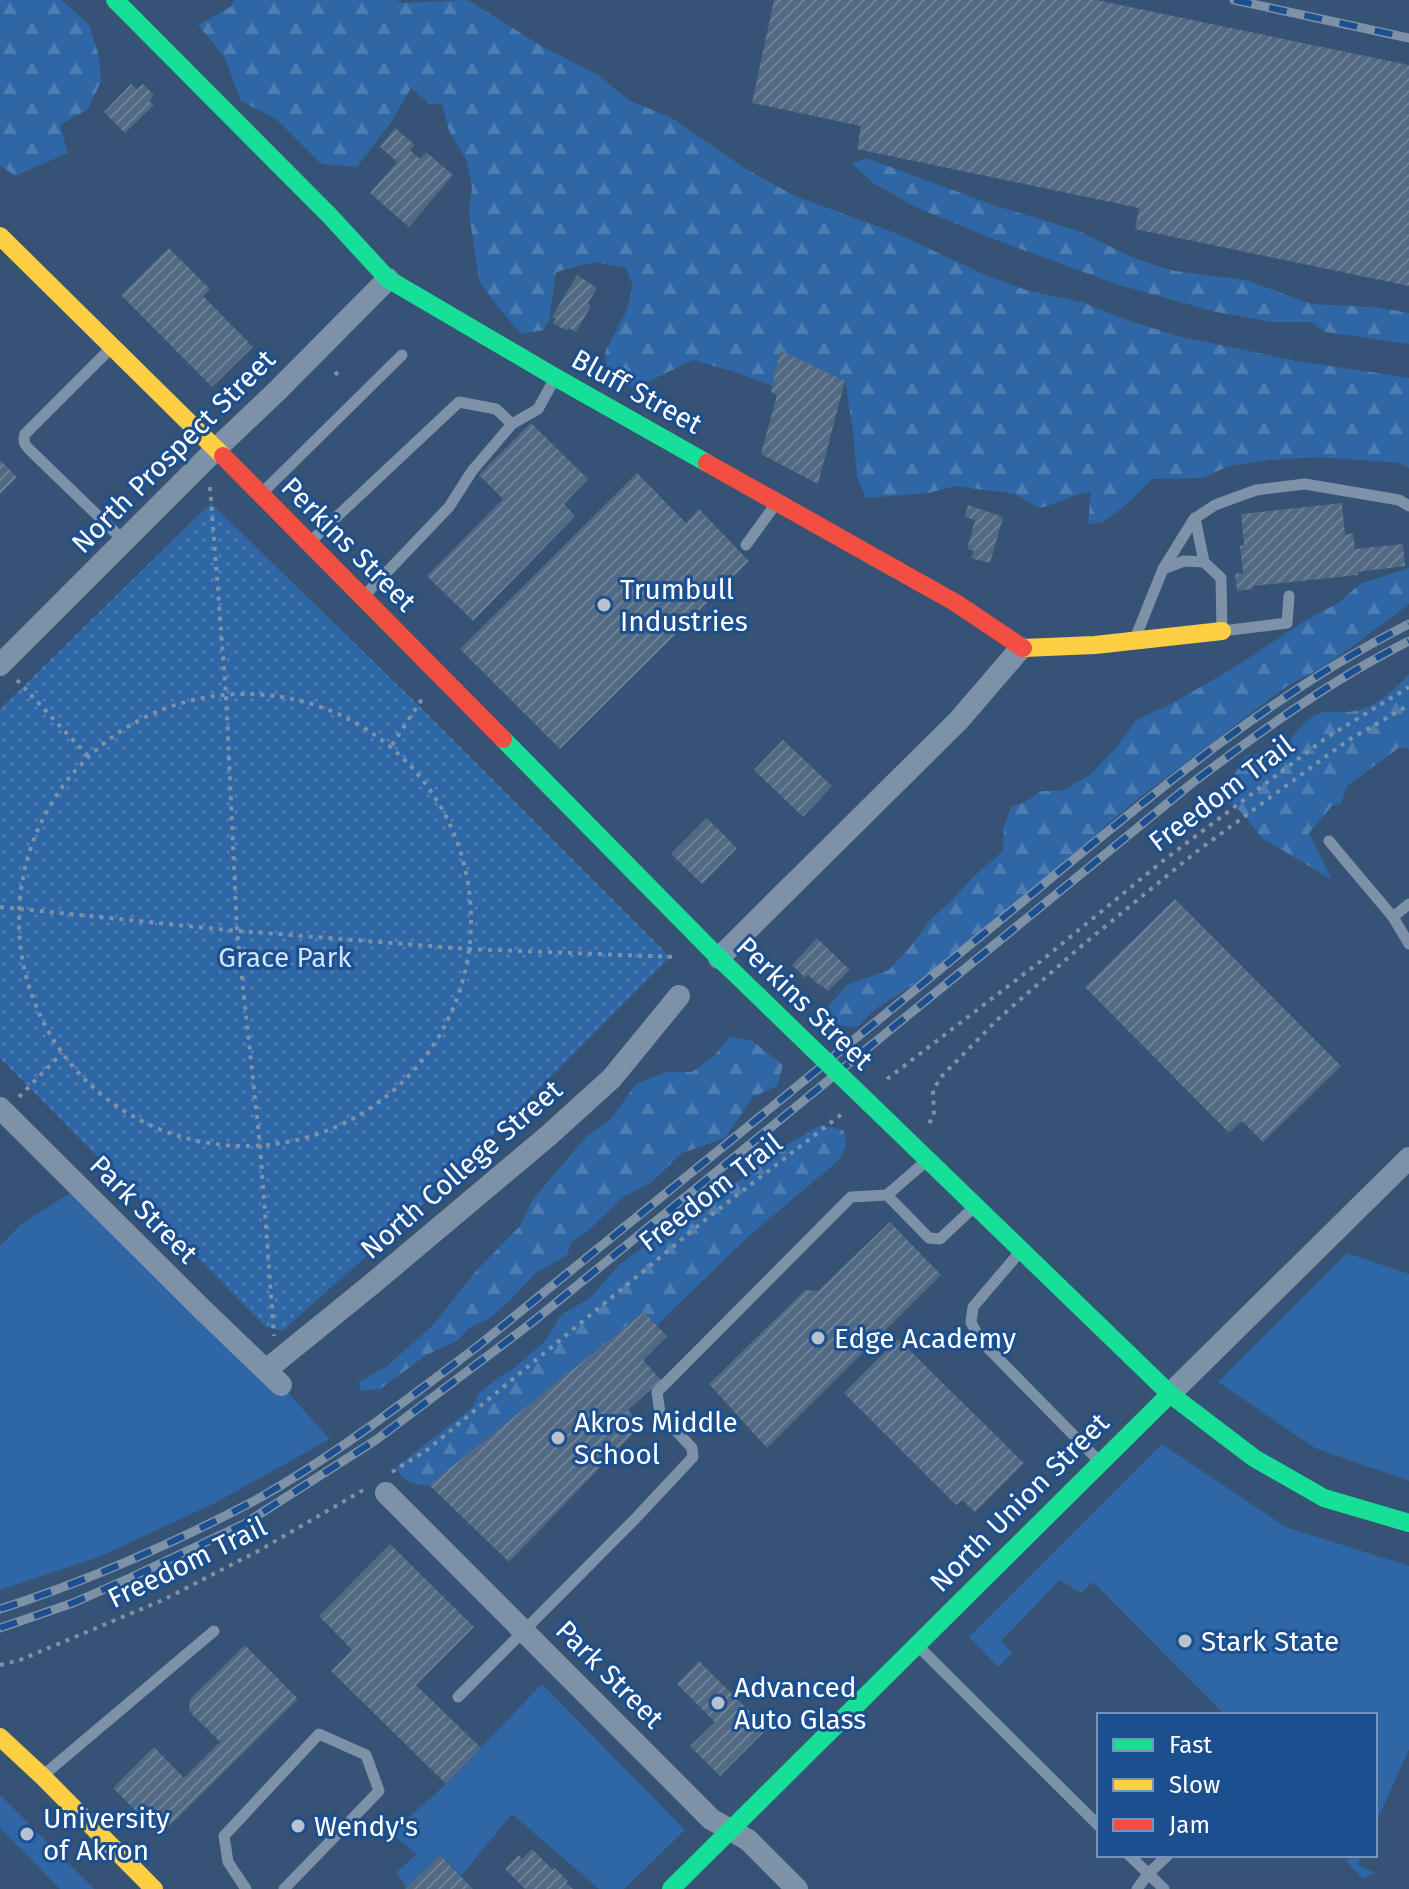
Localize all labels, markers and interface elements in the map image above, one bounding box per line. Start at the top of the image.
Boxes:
street label: North Prospect Street [65,342,283,560]
street label: Bluff Street [566,342,708,441]
street label: Perkins Street [275,470,423,619]
place label: Trumbull Industries [620,573,748,638]
marker: Trumbull Industries [595,596,613,614]
street label: Freedom Trail [1142,728,1300,859]
street label: Perkins Street [730,930,880,1077]
park label: Grace Park [218,941,352,974]
street label: North College Street [354,1072,569,1266]
street label: Freedom Trail [632,1126,788,1259]
street label: Park Street [83,1149,205,1271]
place label: Edge Academy [834,1322,1016,1355]
marker: Edge Academy [809,1329,827,1347]
street label: North Union Street [923,1405,1116,1599]
place label: Akros Middle School [574,1406,738,1471]
marker: Akros Middle School [549,1429,567,1447]
street label: Freedom Trail [102,1510,272,1615]
street label: Park Street [549,1614,671,1736]
place label: Stark State [1201,1625,1339,1658]
marker: Stark State [1176,1632,1194,1650]
place label: Advanced Auto Glass [734,1671,866,1736]
marker: Advanced Auto Glass [709,1694,727,1712]
legend [1097,1713,1377,1857]
text: Fast [1169,1731,1212,1759]
text: Slow [1169,1771,1220,1799]
place label: University of Akron [43,1802,170,1867]
place label: Wendy's [314,1810,418,1843]
text: Jam [1169,1811,1210,1839]
marker: Wendy's [289,1817,307,1835]
marker: University of Akron [18,1825,36,1843]

